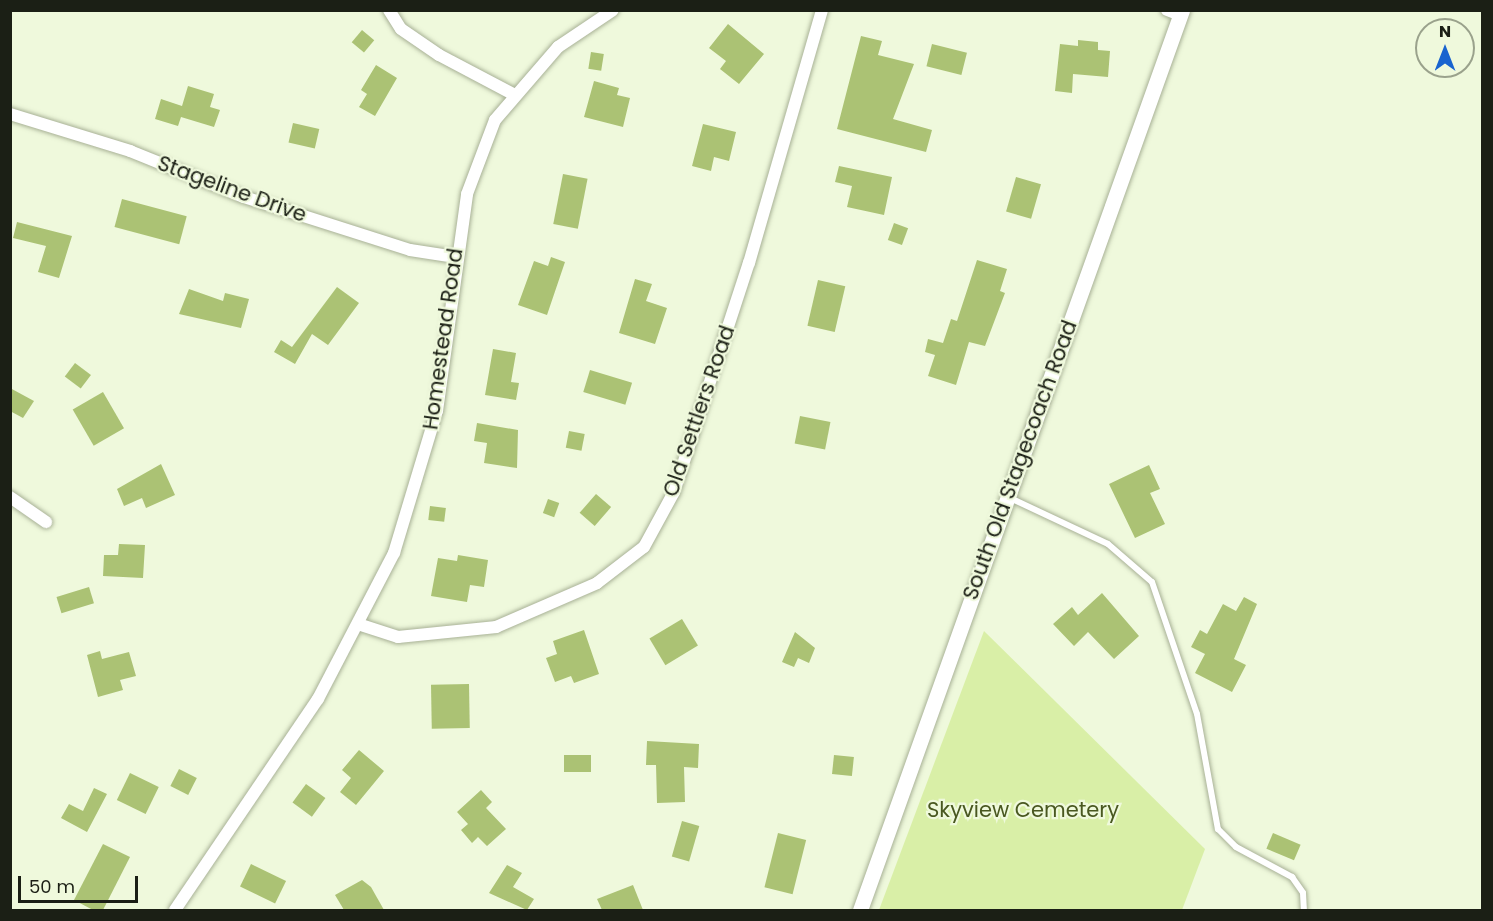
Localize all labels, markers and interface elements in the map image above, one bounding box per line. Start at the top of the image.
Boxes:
north arrow [1415,18,1475,78]
text: N [1439,20,1451,43]
street label: Stageline Drive [154,150,310,228]
street label: Homestead Road [418,247,468,431]
street label: South Old Stagecoach Road [958,317,1082,603]
street label: Old Settlers Road [658,322,740,500]
park label: Skyview Cemetery [927,797,1119,823]
scale bar [21,864,141,902]
text: 50 m [29,874,75,899]

